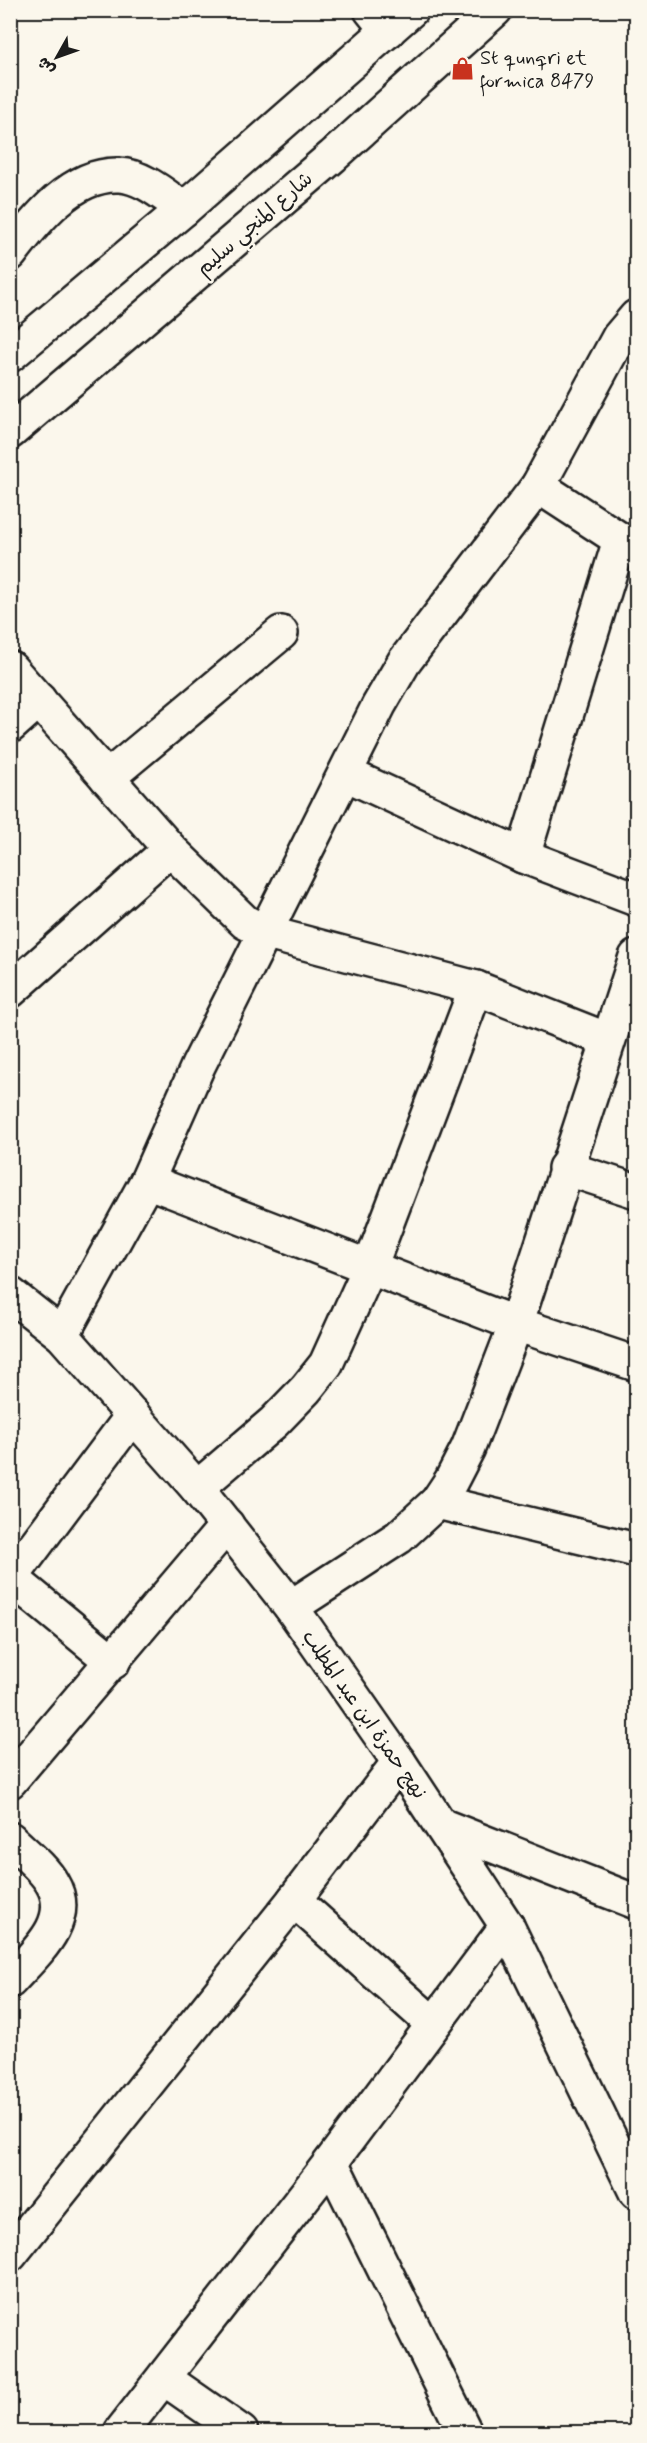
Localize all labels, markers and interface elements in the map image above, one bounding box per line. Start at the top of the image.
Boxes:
north arrow [27,27,87,87]
place label: St qunqri et formica 8479 [480,45,594,97]
text: ش [33,52,60,79]
shop icon: St qunqri et formica 8479 [449,55,475,81]
street label: شارع المنجي سليم [191,166,321,284]
street label: نهج حمزة ابن عبد المطلب [295,1625,432,1805]

